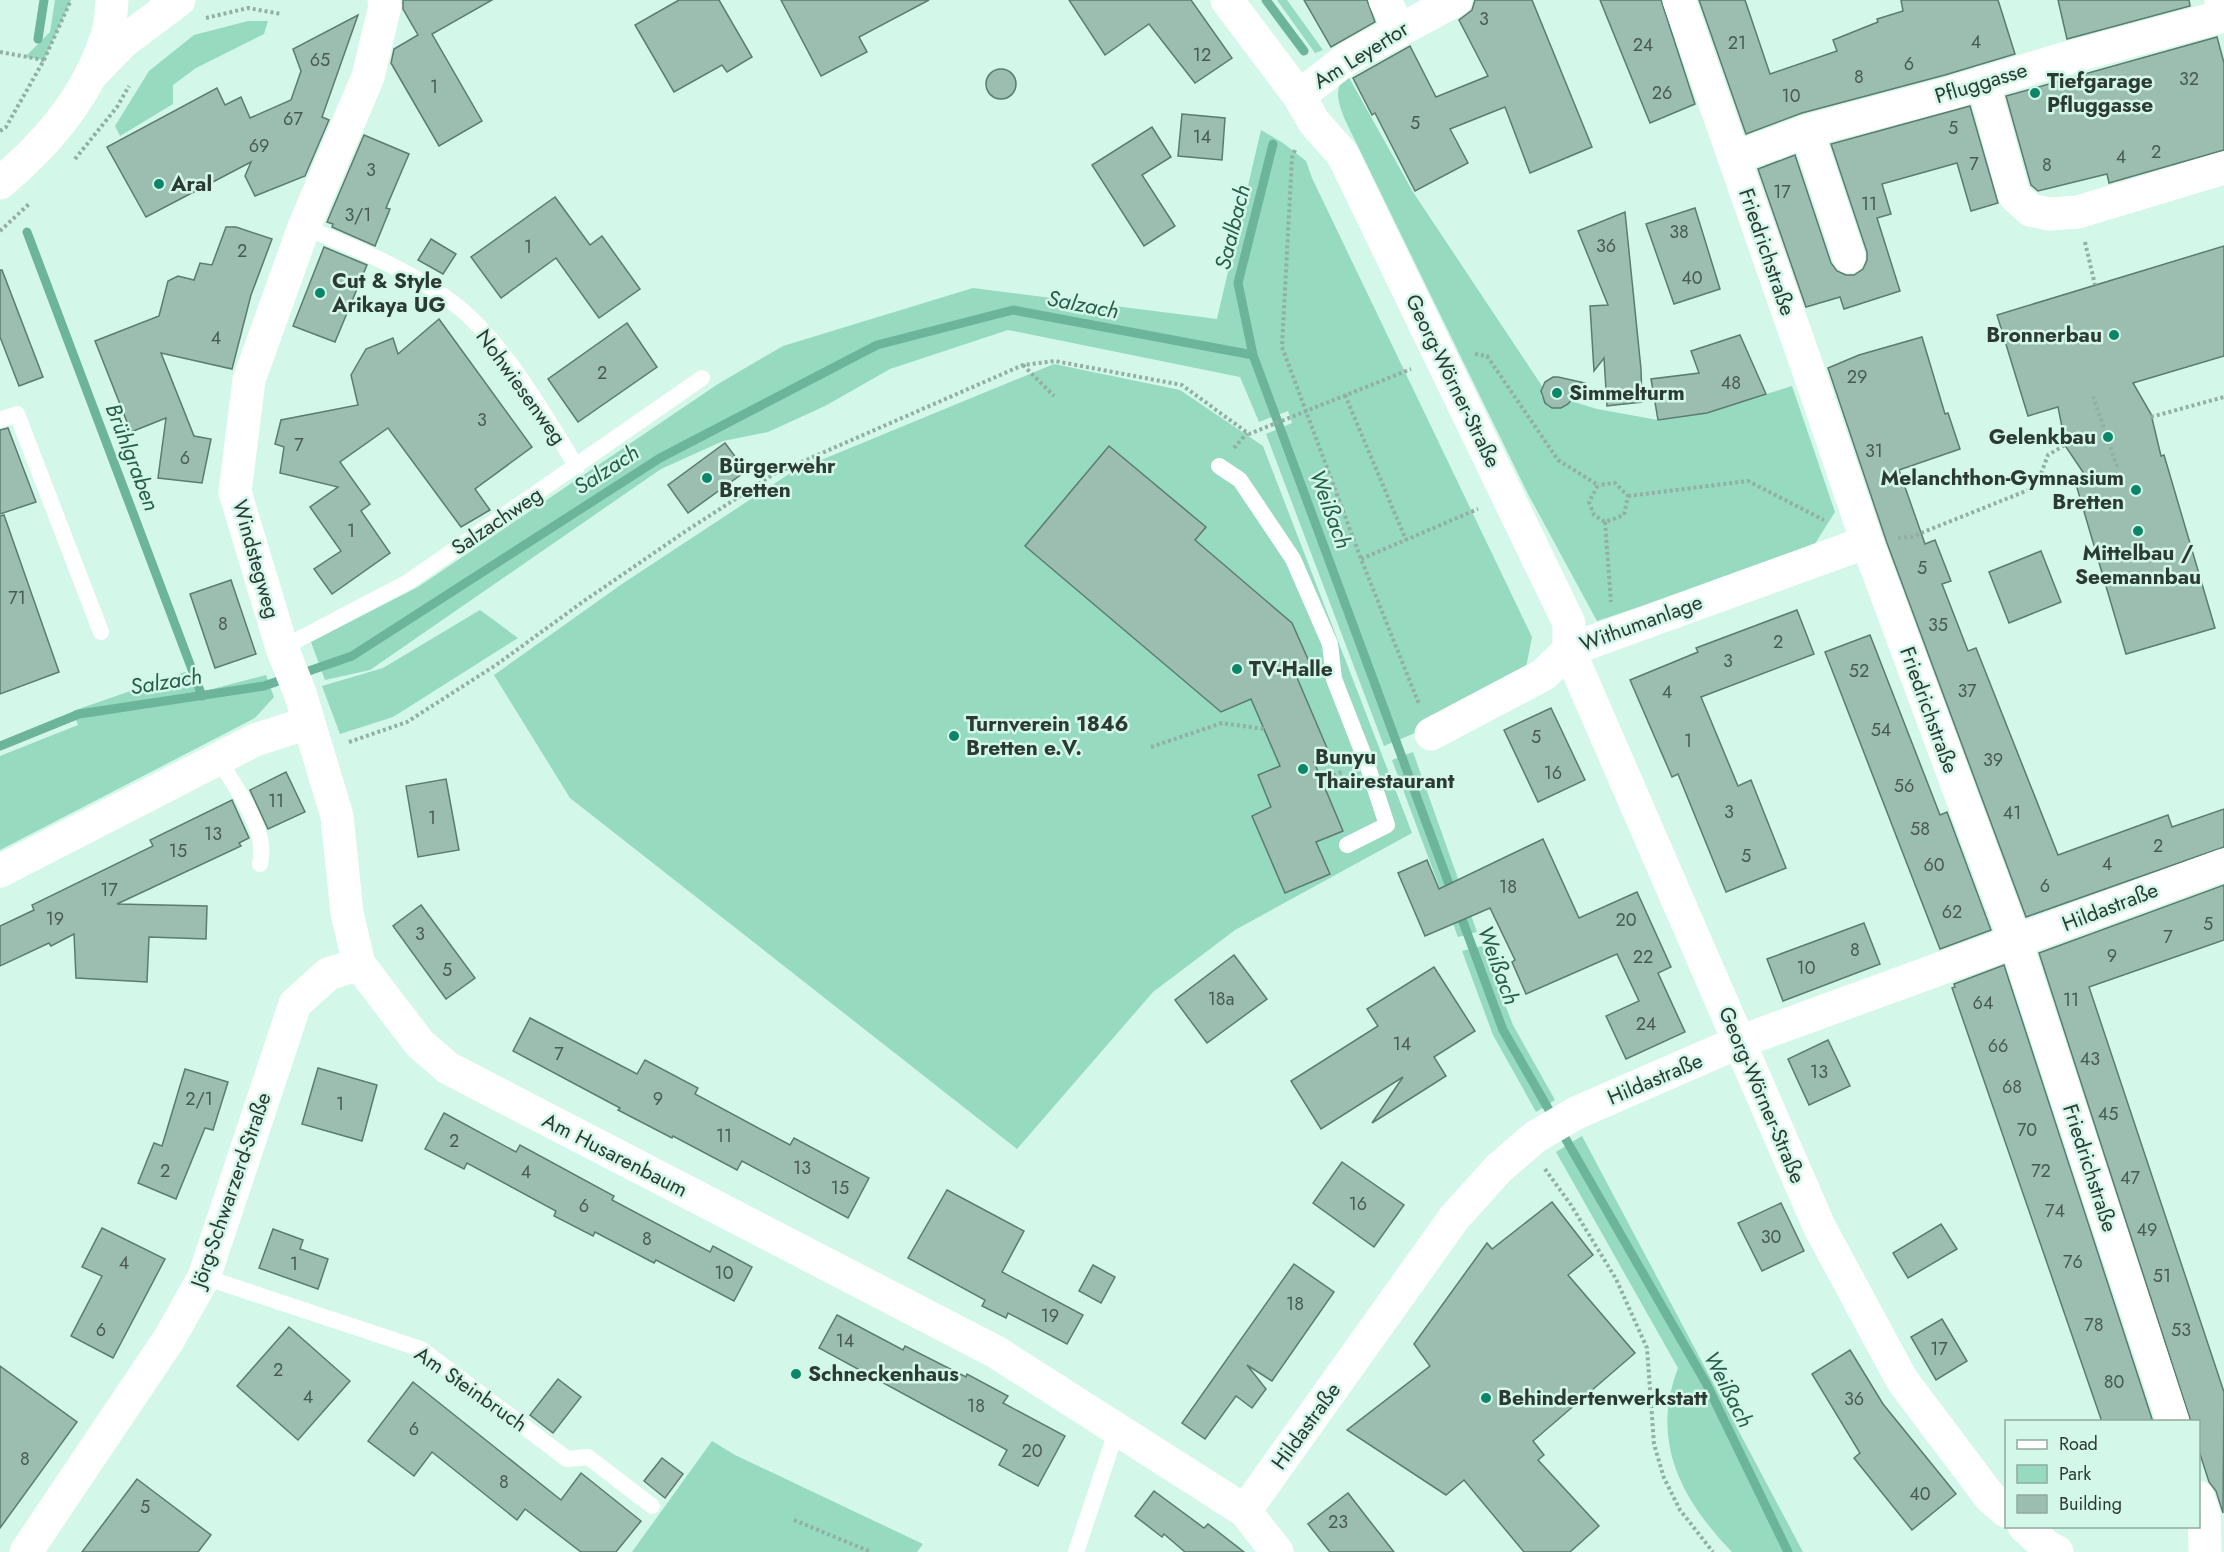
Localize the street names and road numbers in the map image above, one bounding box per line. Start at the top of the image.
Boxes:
street label: Am Leyertor [1308,13,1415,96]
street label: Pfluggasse [1931,55,2031,111]
street label: Friedrichstraße [1731,184,1803,320]
street label: Georg-Wörner-Straße [1398,289,1508,473]
street label: Nohwiesenweg [469,323,573,451]
street label: Salzachweg [446,480,548,562]
street label: Windstegweg [225,496,287,622]
street label: Withumanlage [1575,587,1707,659]
street label: Friedrichstraße [1892,642,1966,778]
street label: Hildastraße [2058,875,2163,939]
street label: Georg-Wörner-Straße [1711,1002,1813,1188]
street label: Hildastraße [1603,1045,1707,1113]
street label: Jörg-Schwarzerd-Straße [183,1088,279,1295]
street label: Friedrichstraße [2055,1100,2125,1236]
street label: Am Husarenbaum [537,1105,693,1205]
street label: Am Steinbruch [408,1339,534,1439]
street label: Hildastraße [1264,1376,1348,1476]

